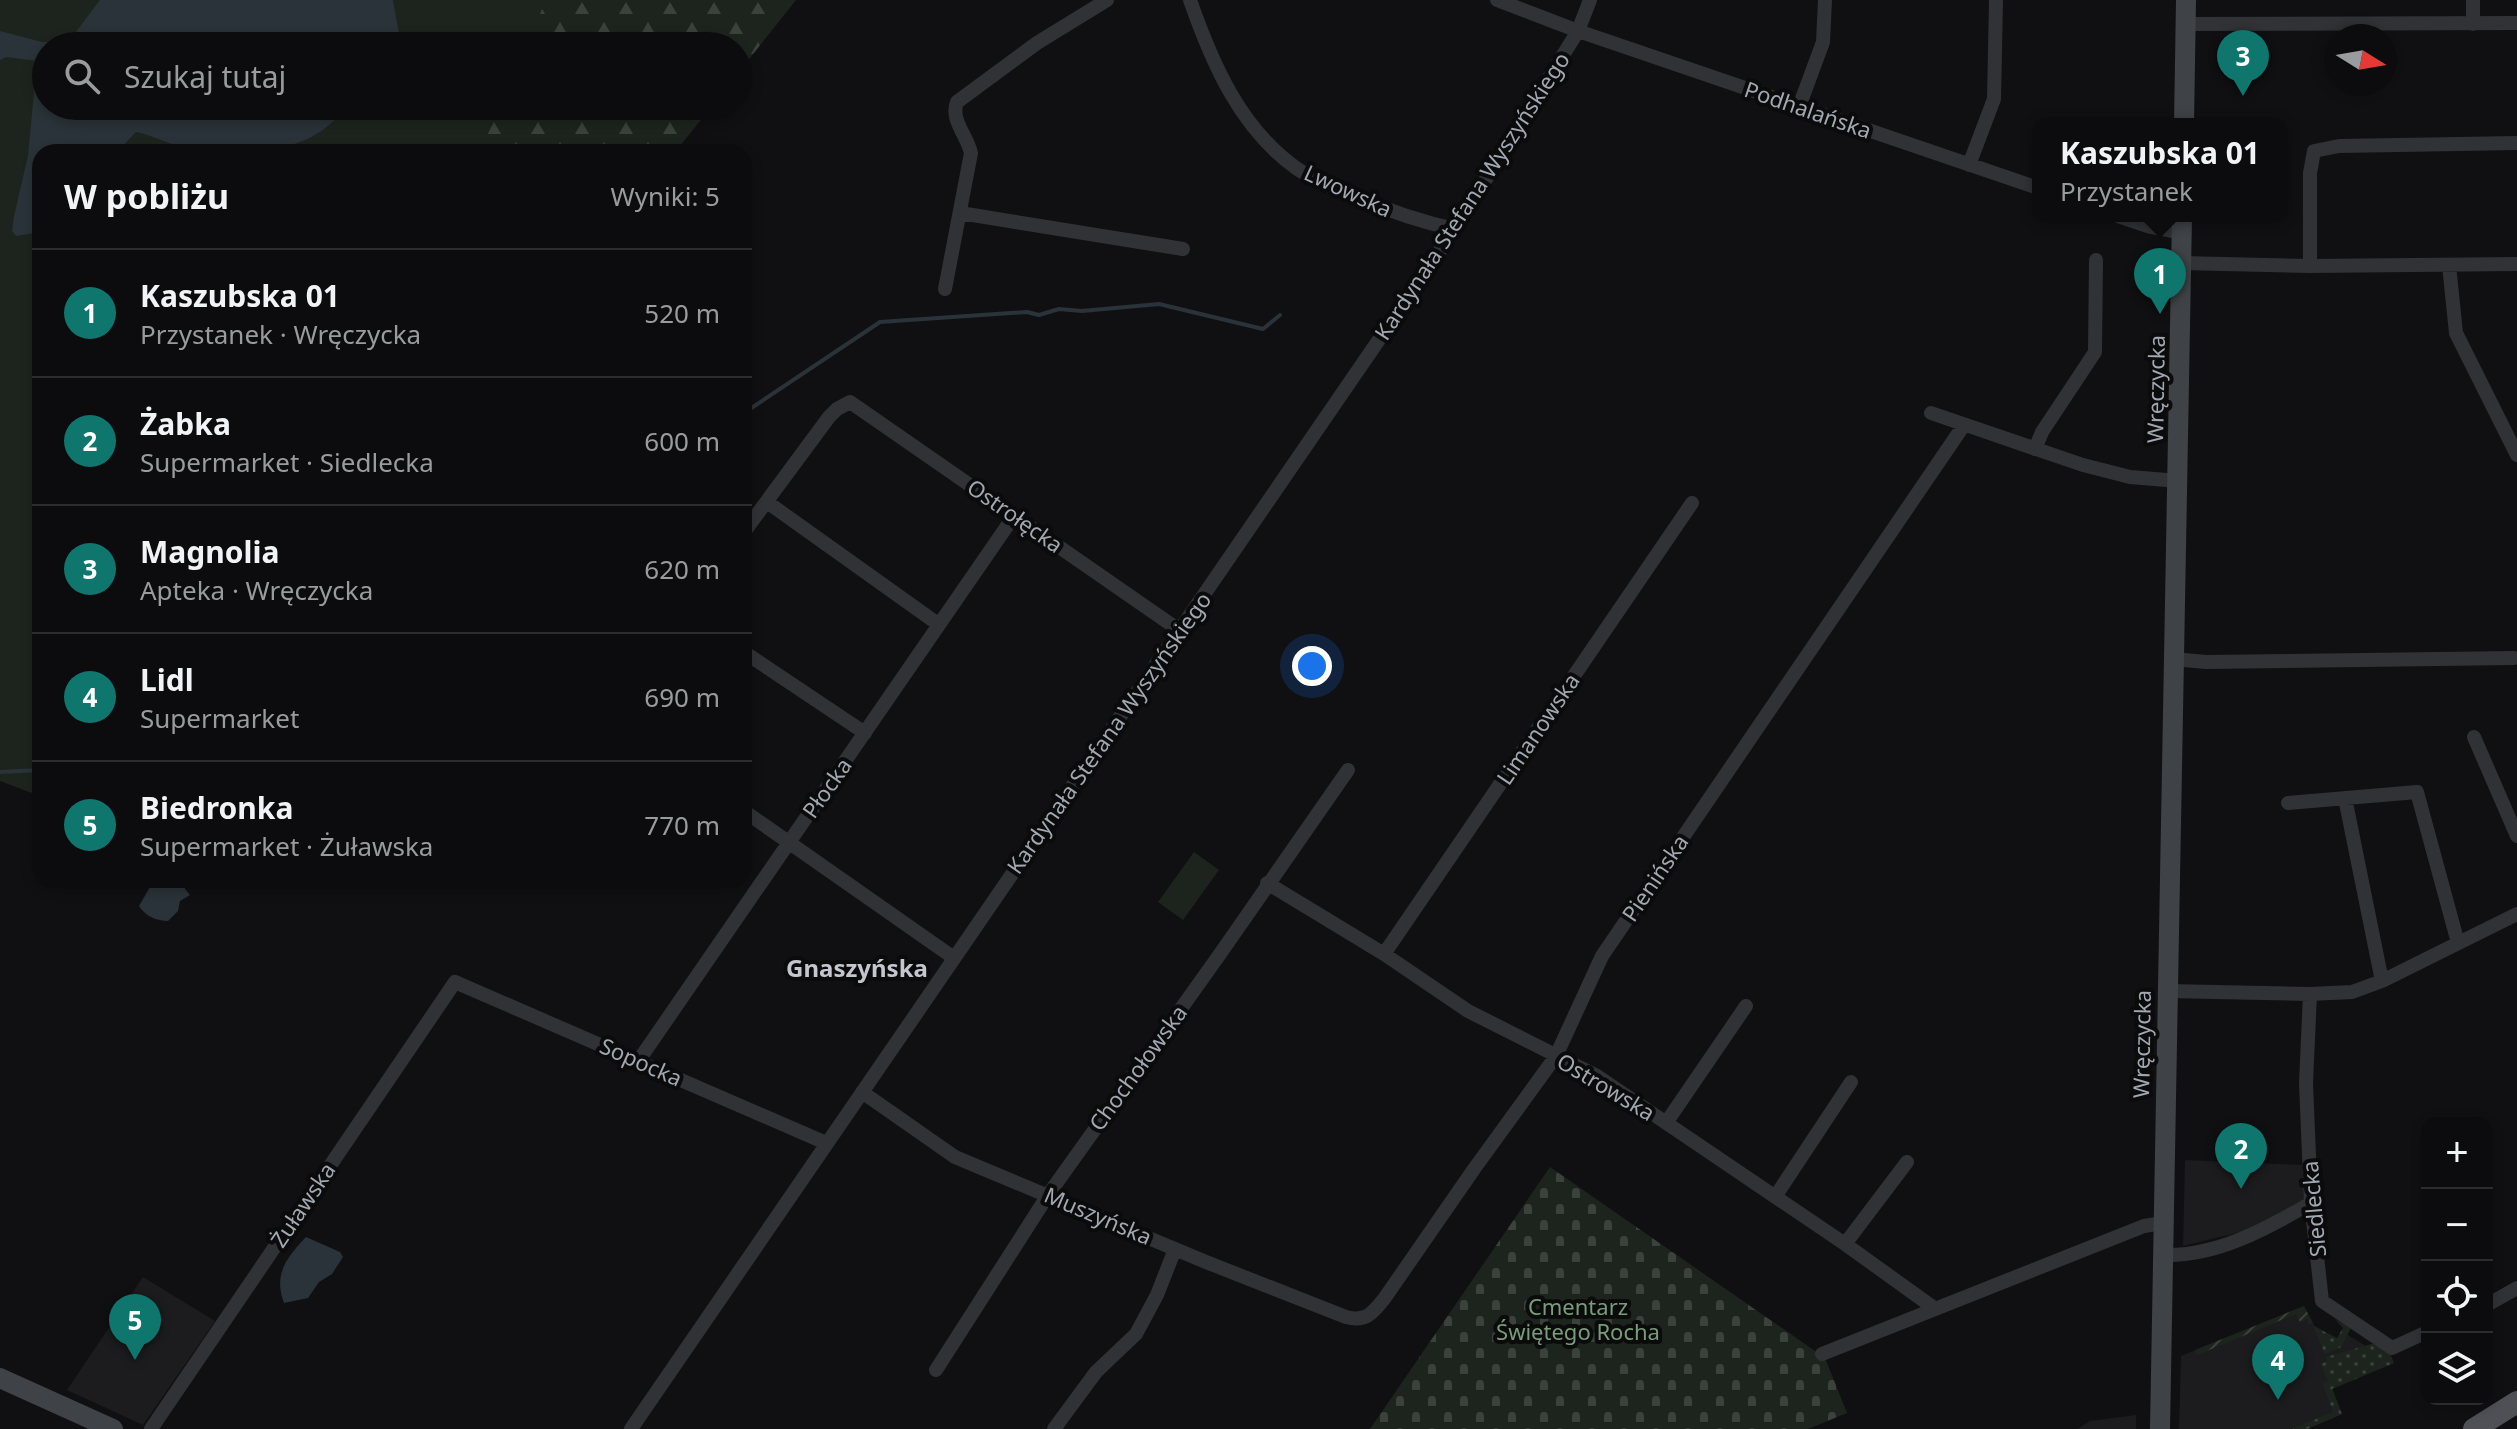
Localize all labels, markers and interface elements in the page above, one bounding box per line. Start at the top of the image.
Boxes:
north arrow [2325,24,2397,96]
pin: 3 [2217,30,2269,96]
search box [32,32,752,120]
street label: Kardynała Stefana Wyszyńskiego [1367,46,1576,345]
icon: search [60,54,104,98]
text: Szukaj tutaj [124,56,286,97]
street label: Podhalańska [1741,73,1876,145]
popup [2032,118,2288,222]
text: Kaszubska 01 [2060,132,2260,173]
street label: Lwowska [1300,157,1397,223]
text: W pobliżu [64,173,229,219]
text: Przystanek [2060,173,2193,209]
text: Wyniki: 5 [611,178,720,214]
pin: 1 [2134,248,2186,314]
text: Kaszubska 01 [140,275,340,316]
text: 1 [83,295,97,331]
text: 520 m [644,295,720,331]
text: Przystanek · Wręczycka [140,316,421,352]
street label: Wręczycka [2139,335,2171,443]
text: Żabka [140,403,231,444]
text: 2 [83,423,97,459]
text: 600 m [644,423,720,459]
text: Supermarket · Siedlecka [140,444,434,480]
street label: Ostrołęcka [962,471,1069,559]
text: Magnolia [140,531,279,572]
text: 3 [83,551,97,587]
text: 620 m [644,551,720,587]
text: Apteka · Wręczycka [140,572,373,608]
street label: Kardynała Stefana Wyszyńskiego [999,586,1217,879]
your location [1292,646,1332,686]
text: Lidl [140,659,194,700]
street label: Limanowska [1489,667,1586,790]
text: 4 [83,679,97,715]
text: 690 m [644,679,720,715]
text: Supermarket [140,700,299,736]
street label: Płocka [795,751,858,823]
text: Biedronka [140,787,293,828]
text: 5 [83,807,97,843]
text: 770 m [644,807,720,843]
text: Supermarket · Żuławska [140,828,433,864]
street label: Pienińska [1614,828,1694,927]
district label: Gnaszyńska [786,951,928,984]
street label: Wręczycka [2125,990,2157,1098]
street label: Chochołowska [1081,998,1193,1136]
street label: Sopocka [596,1030,687,1092]
street label: Ostrowska [1552,1045,1661,1127]
map controls [2421,1117,2493,1405]
button: + [2421,1117,2493,1189]
pin: 2 [2215,1123,2267,1189]
street label: Żuławska [263,1156,341,1253]
street label: Siedlecka [2294,1160,2332,1258]
street label: Muszyńska [1040,1179,1157,1251]
button: − [2421,1189,2493,1261]
button: locate [2421,1261,2493,1333]
park label: Cmentarz Świętego Rocha [1496,1291,1660,1346]
pin: 5 [109,1294,161,1360]
button: layers [2421,1333,2493,1405]
pin: 4 [2252,1334,2304,1400]

